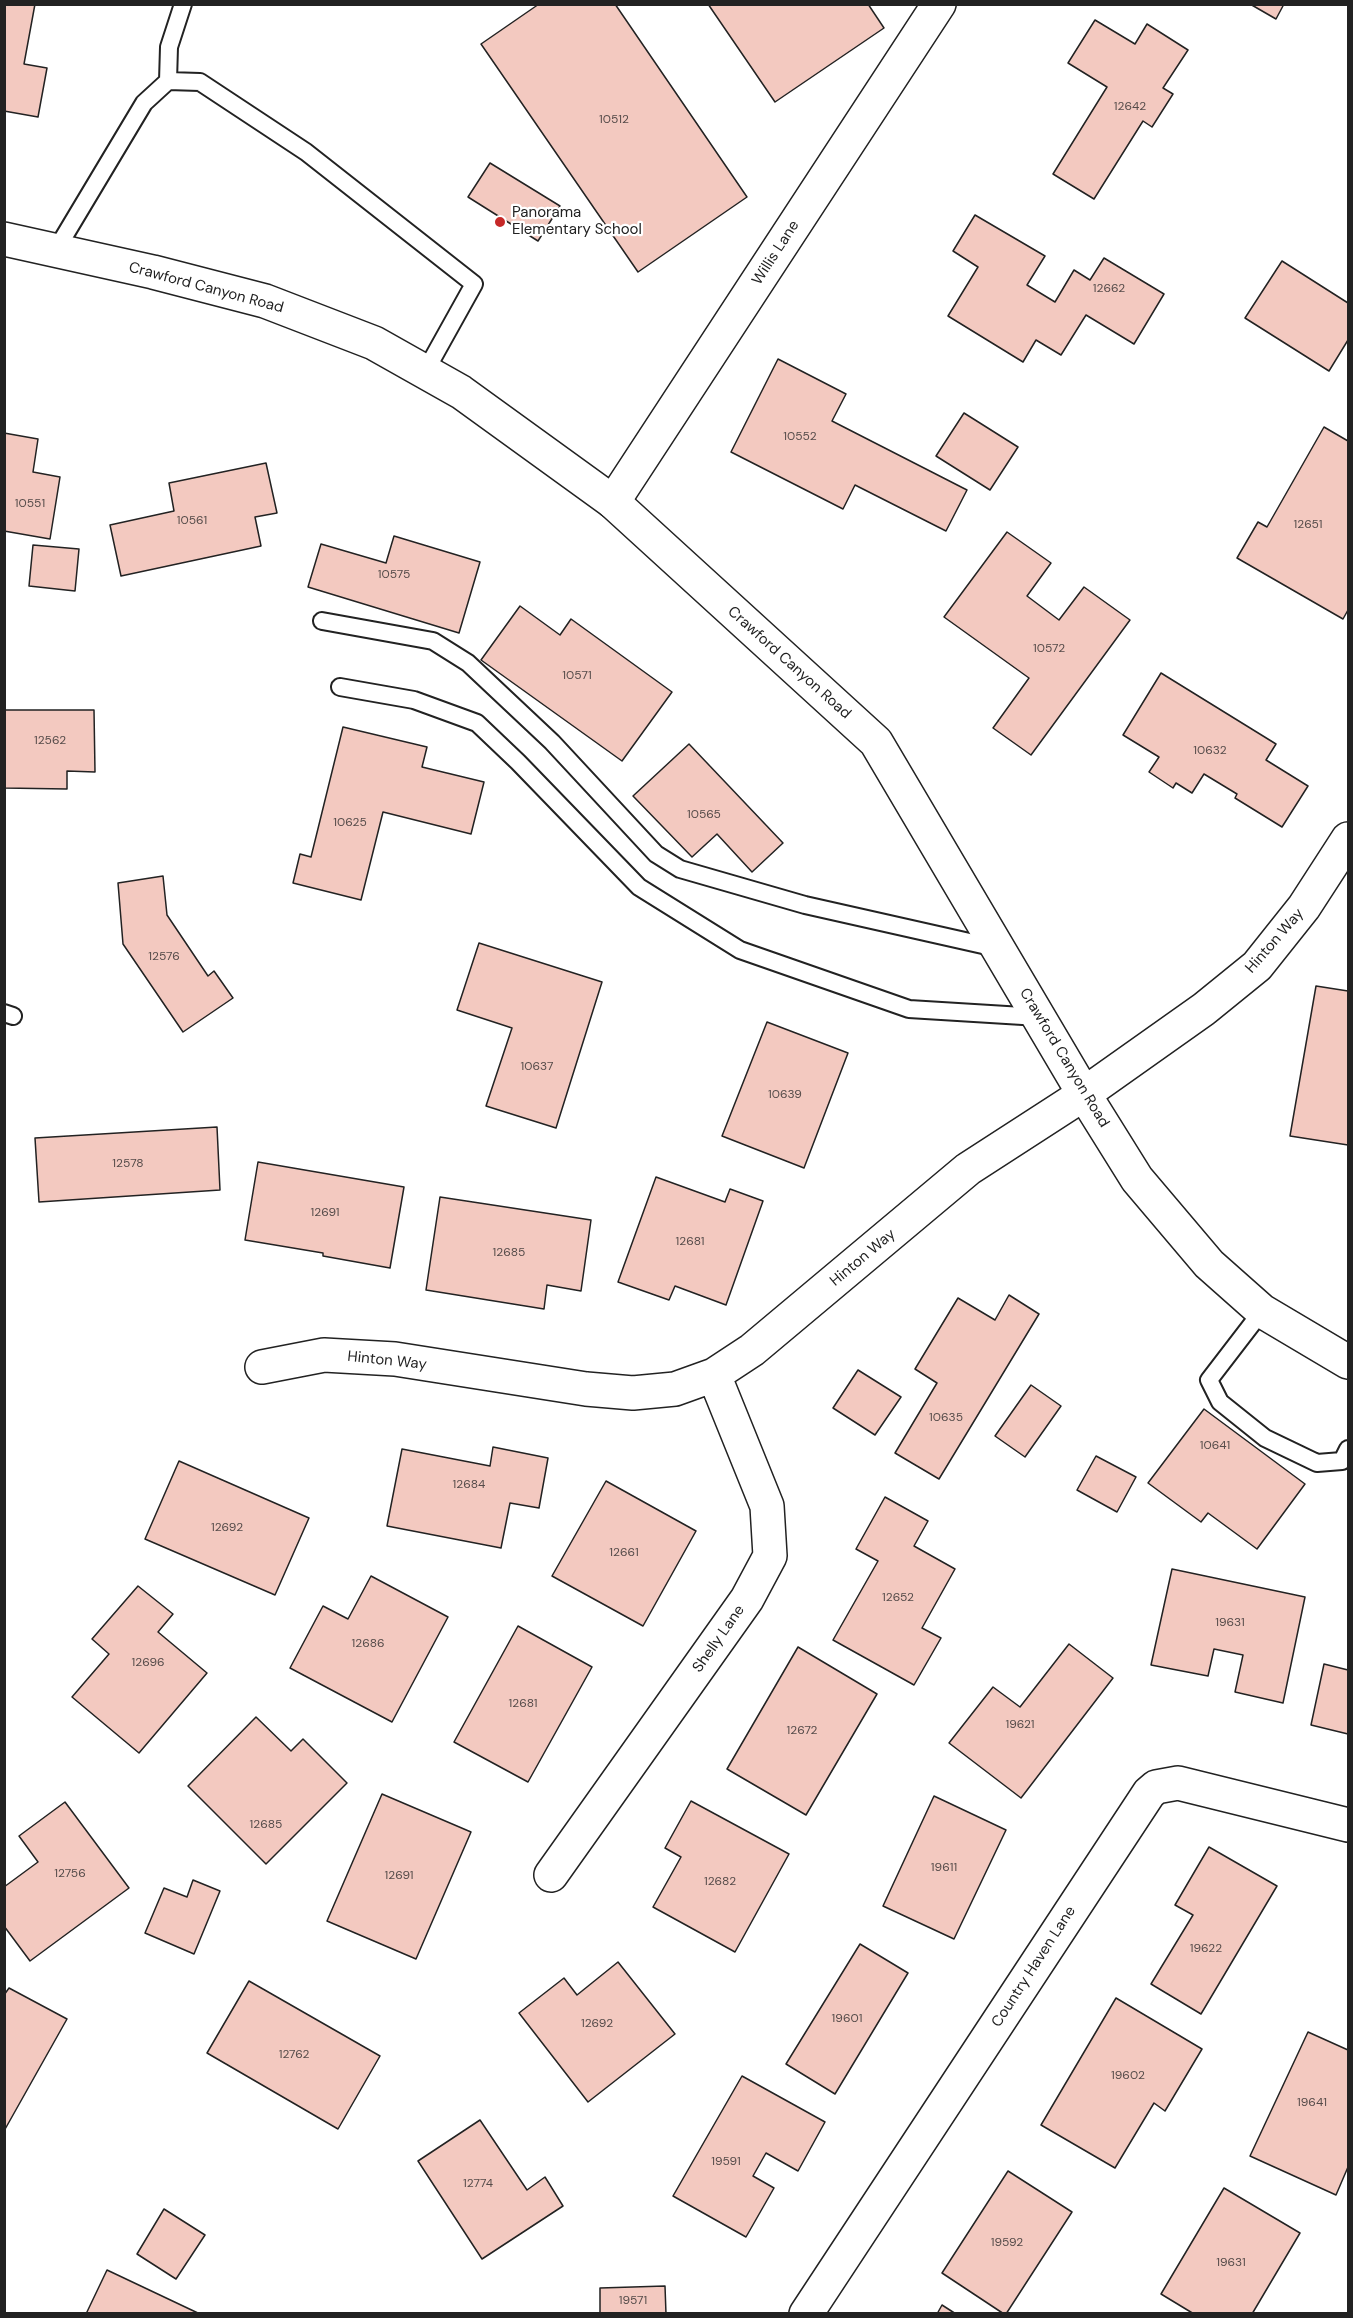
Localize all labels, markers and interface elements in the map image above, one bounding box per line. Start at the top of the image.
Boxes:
house number: 12642 [1114,100,1146,114]
house number: 10512 [599,113,629,127]
place label: Panorama Elementary School [512,204,642,239]
marker: Panorama Elementary School [493,215,507,229]
street label: Willis Lane [749,217,803,289]
street label: Crawford Canyon Road [127,259,285,317]
house number: 12662 [1093,282,1125,296]
house number: 10552 [783,430,817,444]
house number: 10551 [15,497,45,511]
house number: 10561 [177,514,207,528]
house number: 12651 [1293,518,1323,532]
house number: 10575 [378,568,410,582]
street label: Crawford Canyon Road [724,603,854,723]
house number: 10572 [1033,642,1065,656]
house number: 10571 [562,669,592,683]
house number: 12562 [34,734,66,748]
house number: 10632 [1193,744,1227,758]
house number: 10565 [687,808,721,822]
house number: 10625 [333,816,367,830]
street label: Hinton Way [1242,905,1308,977]
house number: 12576 [148,950,180,964]
street label: Crawford Canyon Road [1015,985,1113,1131]
house number: 10637 [521,1060,553,1074]
house number: 10639 [768,1088,802,1102]
house number: 12578 [112,1157,144,1171]
house number: 12691 [310,1206,340,1220]
street label: Hinton Way [827,1226,899,1290]
house number: 12681 [676,1235,704,1249]
house number: 12685 [493,1246,525,1260]
street label: Hinton Way [346,1348,428,1374]
house number: 10635 [929,1411,963,1425]
house number: 10641 [1200,1439,1230,1453]
house number: 12684 [453,1478,485,1492]
house number: 12692 [211,1521,243,1535]
house number: 12661 [609,1546,639,1560]
house number: 12652 [882,1591,914,1605]
street label: Shelly Lane [689,1602,749,1676]
house number: 19631 [1215,1616,1245,1630]
house number: 12686 [351,1637,385,1651]
house number: 12696 [131,1656,165,1670]
house number: 12681 [509,1697,537,1711]
house number: 19621 [1005,1718,1035,1732]
house number: 12672 [787,1724,817,1738]
house number: 12685 [250,1818,282,1832]
house number: 19611 [931,1861,957,1875]
house number: 12756 [54,1867,86,1881]
house number: 12691 [384,1869,414,1883]
house number: 12682 [704,1875,736,1889]
street label: Country Haven Lane [988,1903,1080,2031]
house number: 19622 [1190,1942,1222,1956]
house number: 19601 [832,2012,862,2026]
house number: 12692 [581,2017,613,2031]
house number: 12762 [279,2048,309,2062]
house number: 19602 [1111,2069,1145,2083]
house number: 19641 [1297,2096,1327,2110]
house number: 19591 [711,2155,741,2169]
house number: 12774 [463,2177,493,2191]
house number: 19592 [991,2236,1023,2250]
house number: 19631 [1216,2256,1246,2270]
house number: 19571 [619,2294,647,2308]

